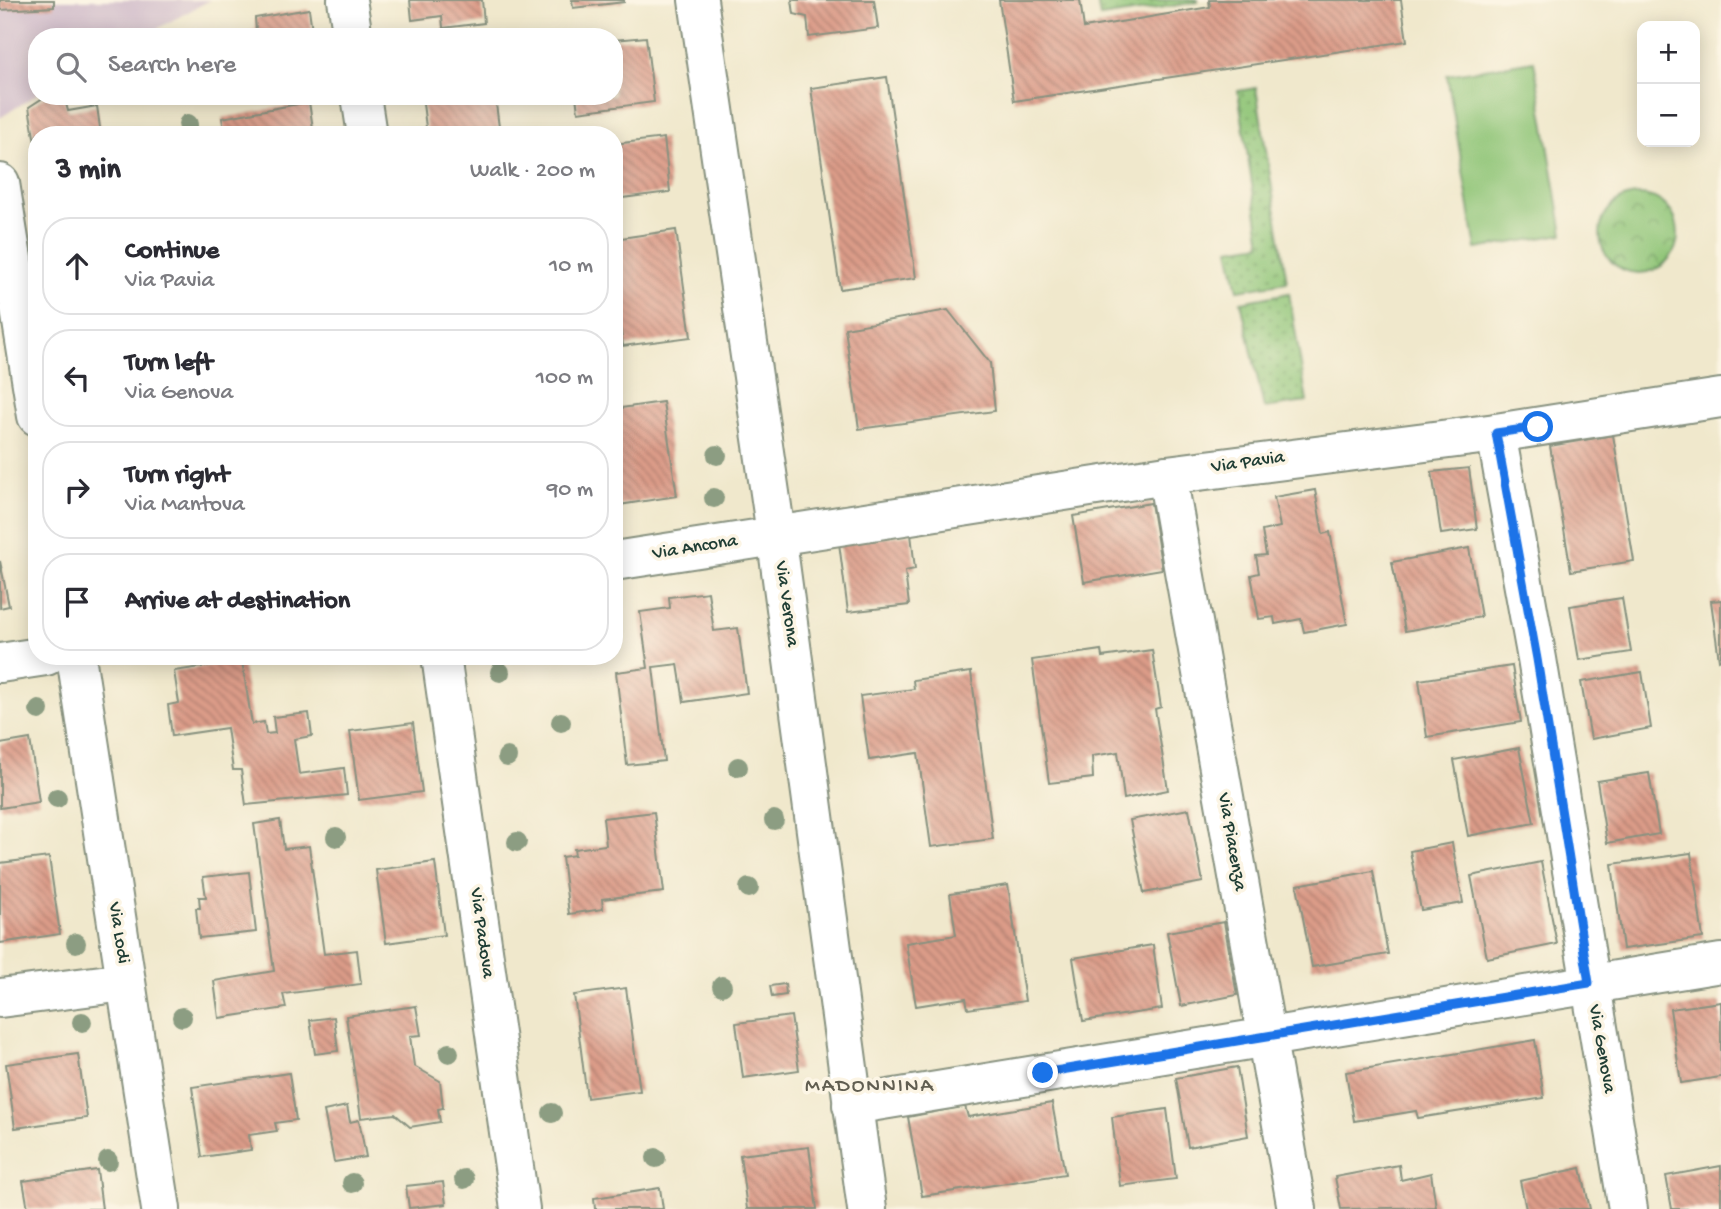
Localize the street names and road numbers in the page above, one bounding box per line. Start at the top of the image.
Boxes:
street label: Via Pavia [1209,446,1288,480]
street label: Via Ancona [650,530,741,566]
street label: Via Verona [768,559,804,650]
street label: Via Piacenza [1211,790,1251,894]
street label: Via Padova [463,886,499,981]
street label: Via Lodi [102,900,134,965]
street label: Via Genova [1582,1002,1620,1096]

